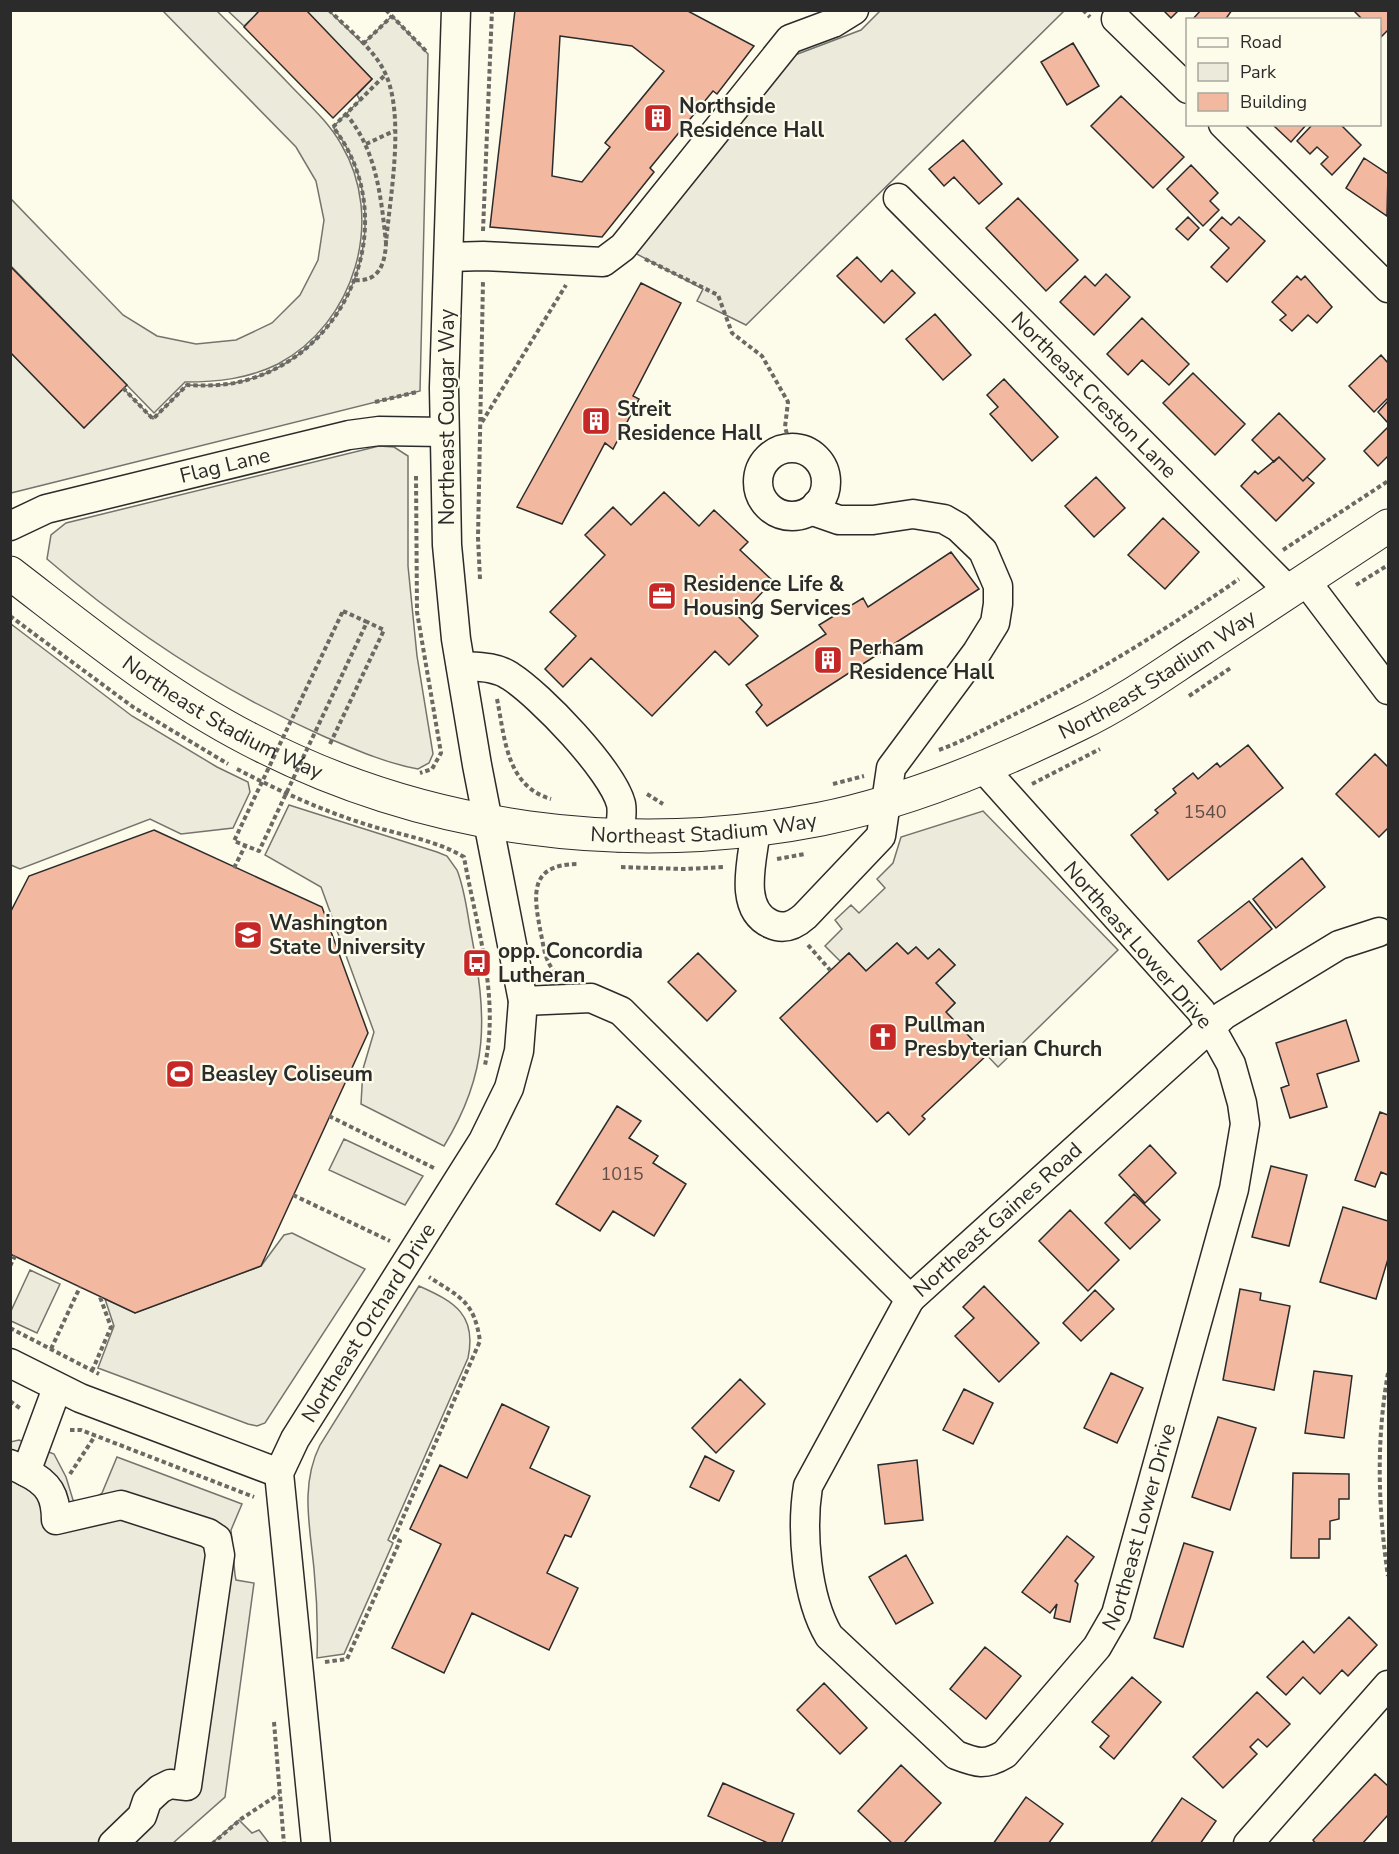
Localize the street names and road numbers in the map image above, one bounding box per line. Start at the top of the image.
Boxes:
street label: Northeast Creston Lane [1005,306,1183,484]
street label: Northeast Cougar Way [433,309,461,525]
street label: Flag Lane [177,441,273,490]
street label: Northeast Stadium Way [1054,603,1261,746]
street label: Northeast Stadium Way [117,649,327,786]
street label: Northeast Stadium Way [590,806,819,850]
street label: Northeast Lower Drive [1057,855,1219,1035]
street label: Northeast Gaines Road [907,1136,1088,1303]
street label: Northeast Orchard Drive [295,1218,442,1428]
street label: Northeast Lower Drive [1095,1420,1182,1636]

